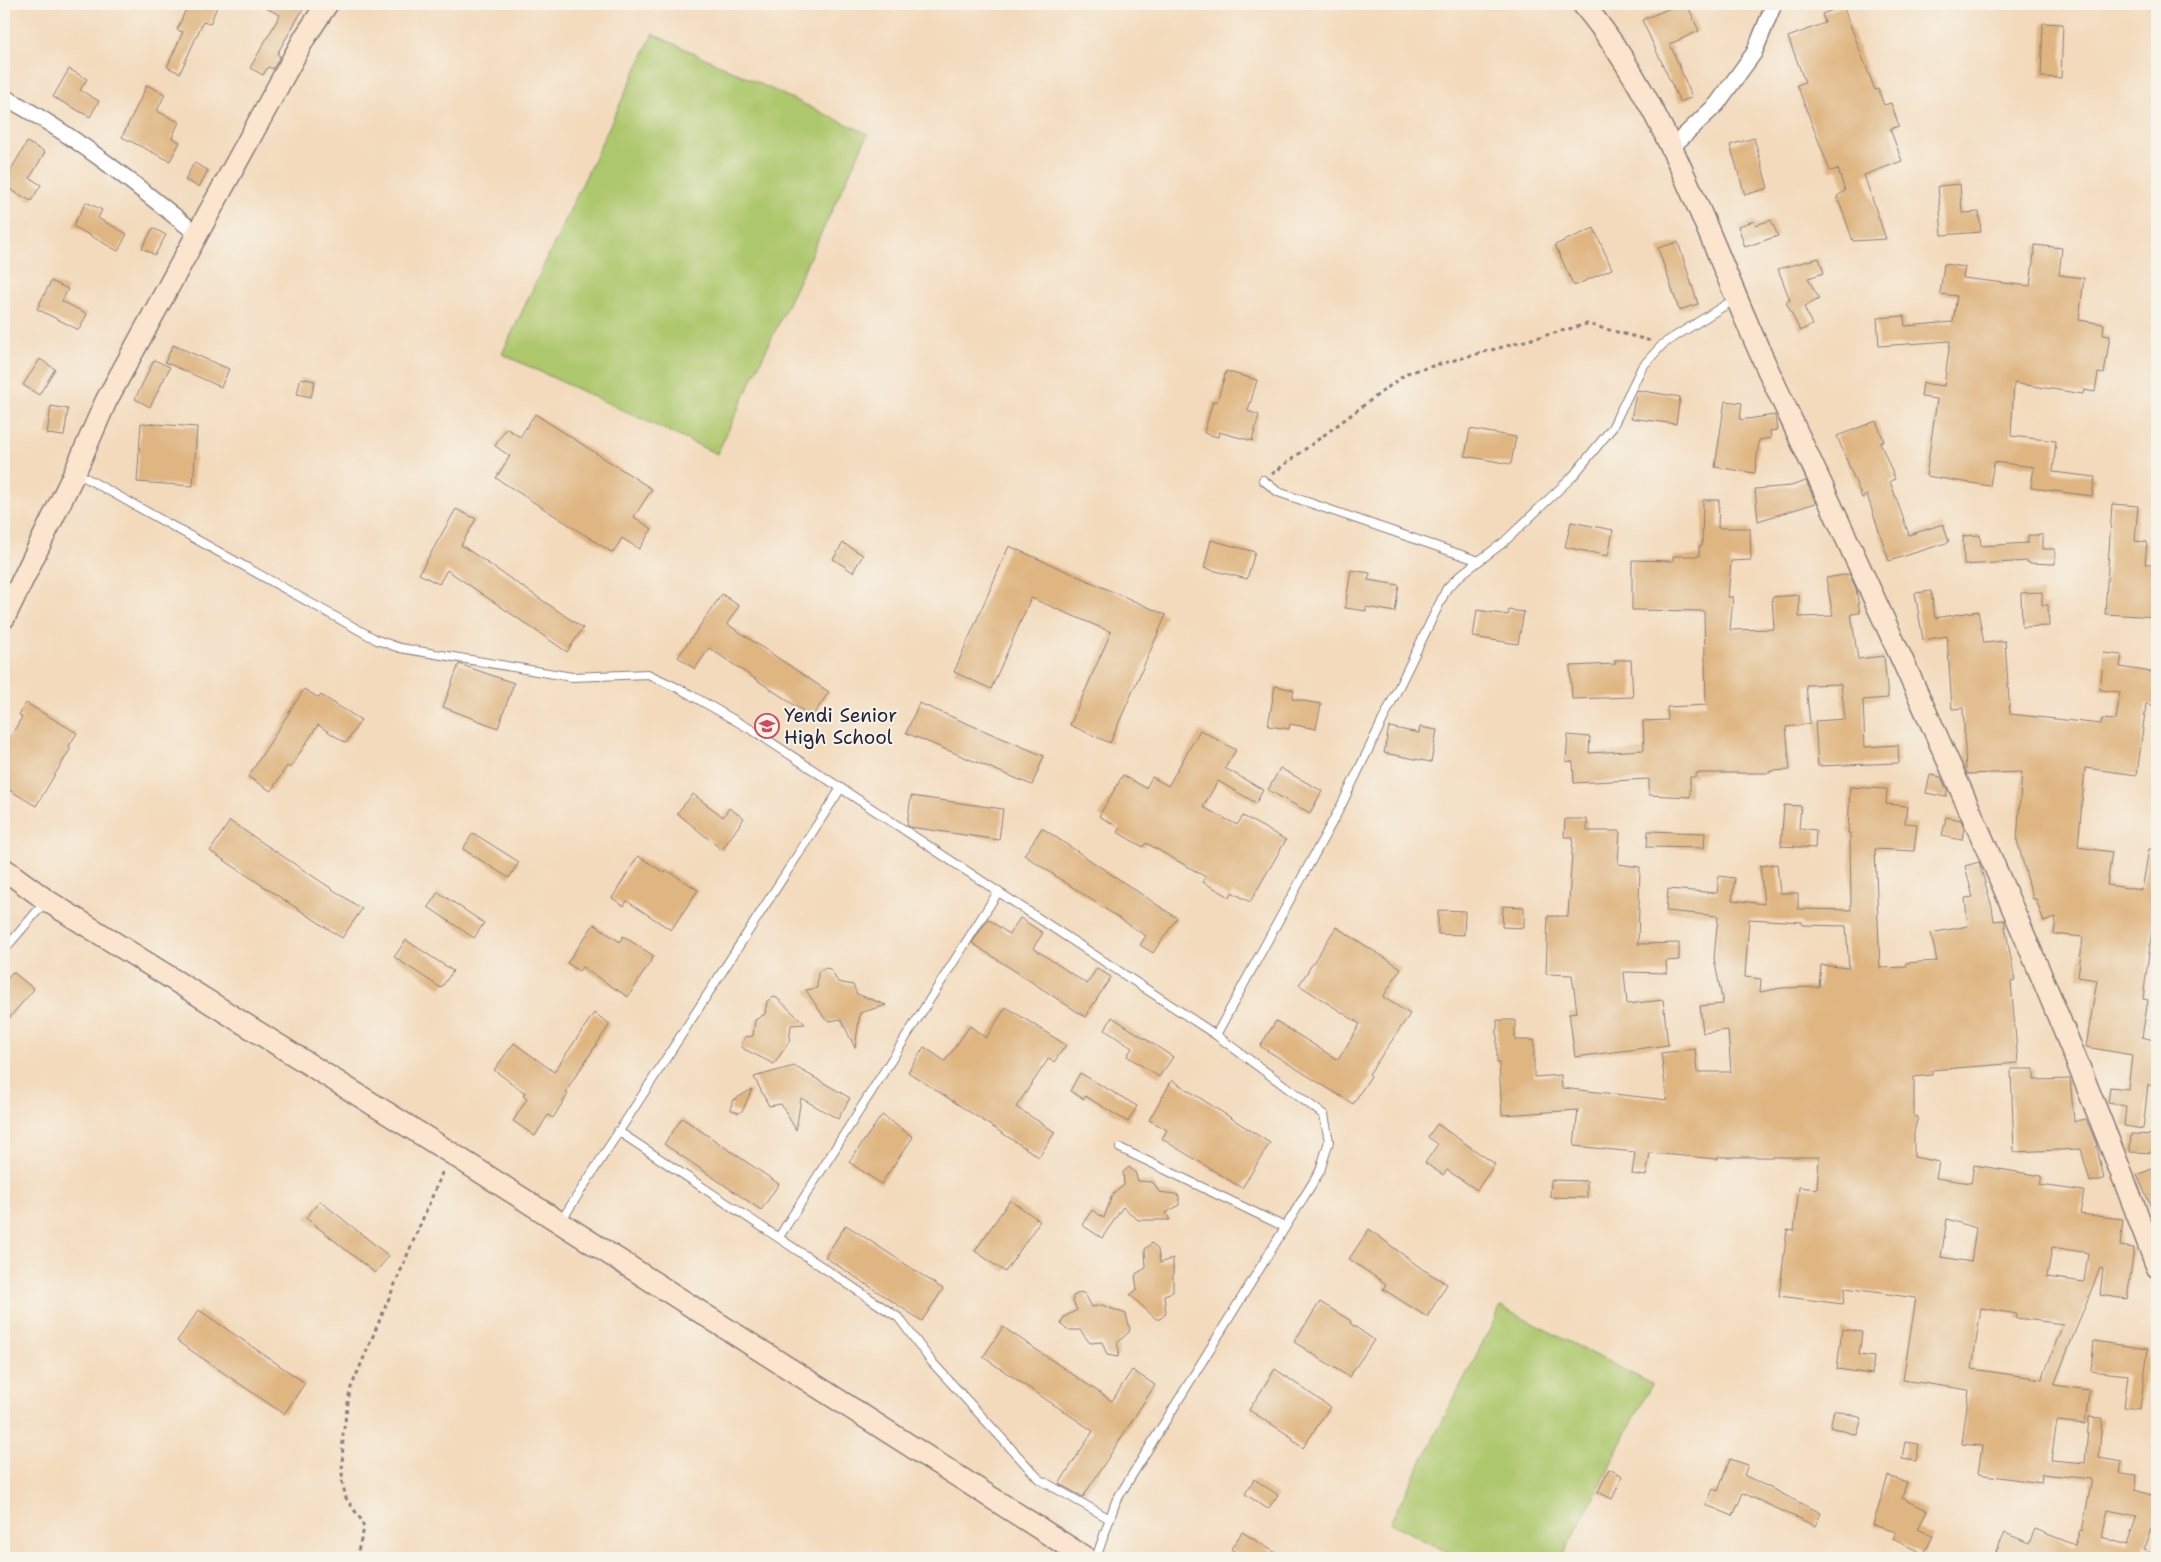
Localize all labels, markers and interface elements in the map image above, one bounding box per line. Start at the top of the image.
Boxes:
place label: Yendi Senior High School [784,703,897,750]
school or university icon: Yendi Senior High School [754,713,780,739]

